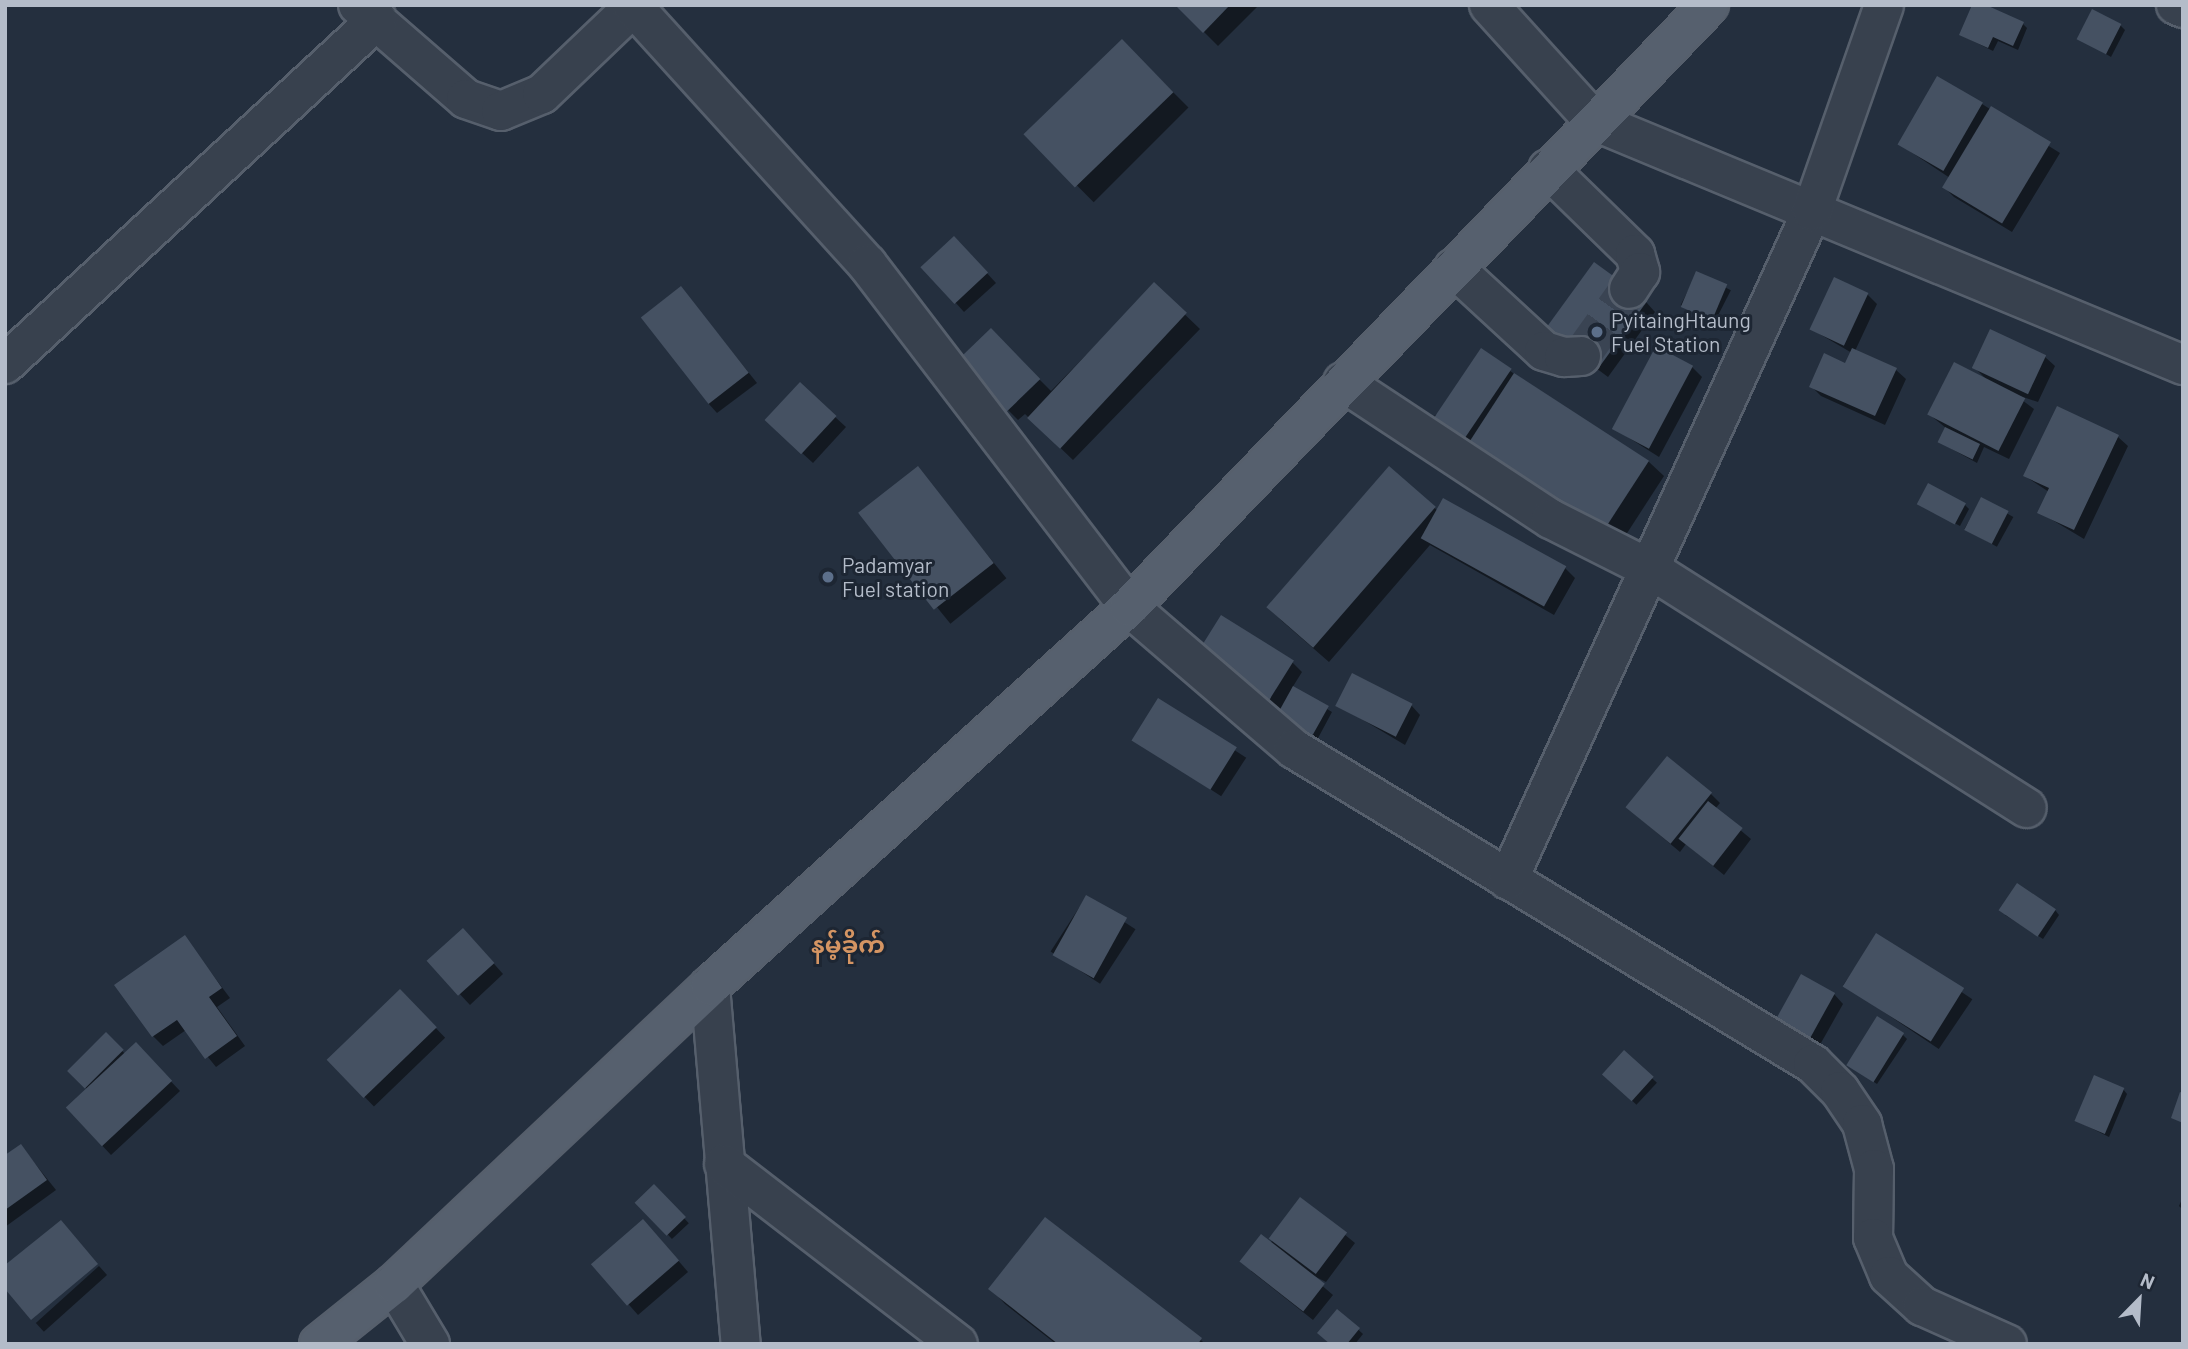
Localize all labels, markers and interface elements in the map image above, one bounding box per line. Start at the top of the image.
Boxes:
place label: PyitaingHtaung Fuel Station [1611,307,1751,357]
marker: PyitaingHtaung Fuel Station [1589,324,1605,340]
place label: Padamyar Fuel station [842,552,949,602]
marker: Padamyar Fuel station [820,569,836,585]
district label: နမ့်ခိုက် [811,930,885,958]
north arrow [2104,1265,2174,1335]
text: N [2137,1267,2158,1293]

